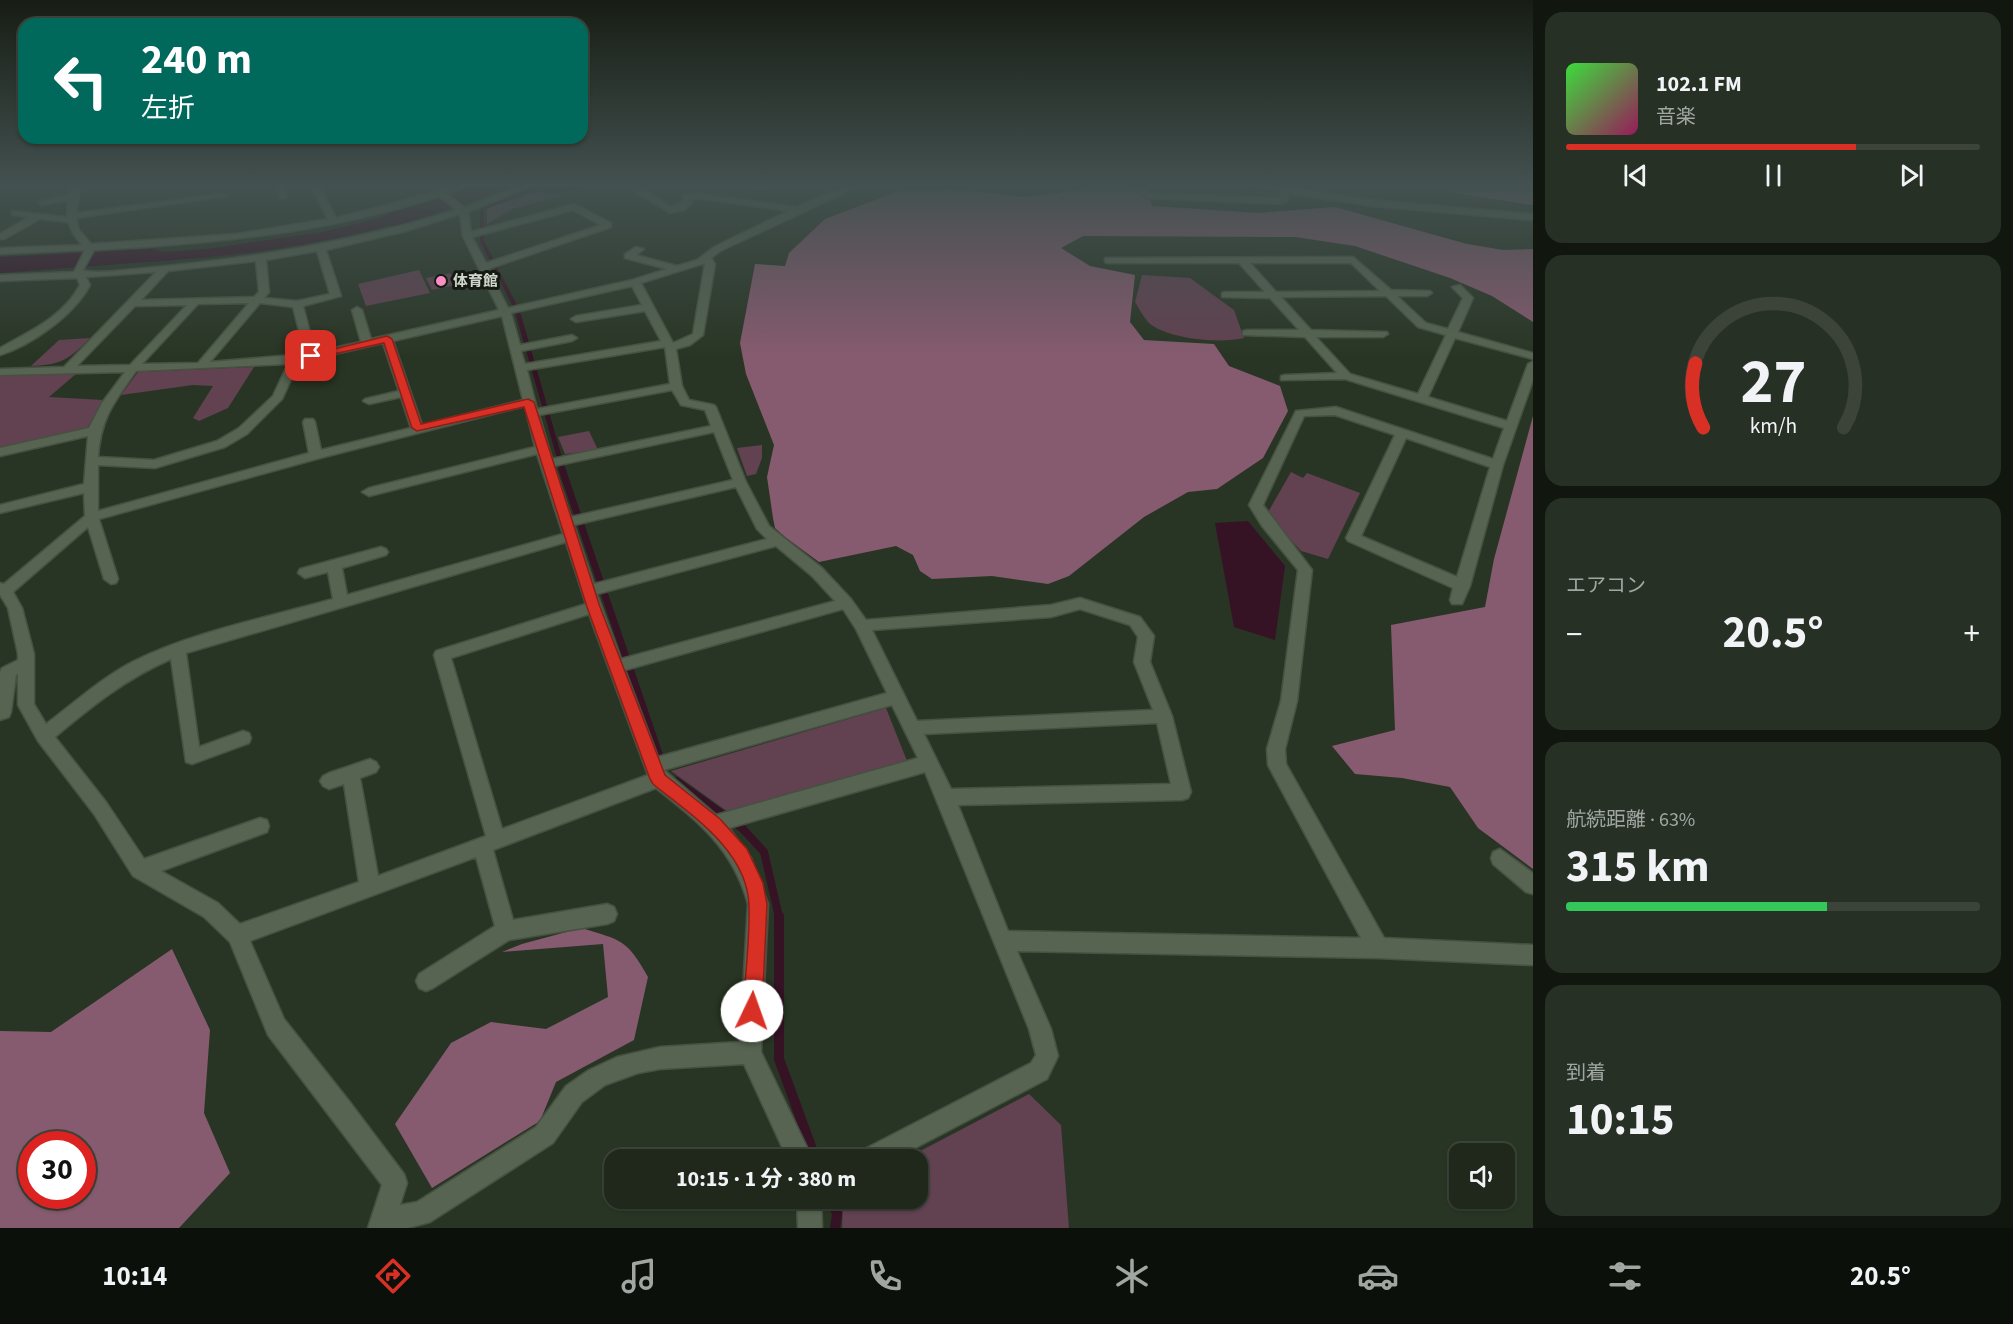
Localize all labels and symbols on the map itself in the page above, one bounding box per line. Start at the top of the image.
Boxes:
place label: 体育館 [453,271,498,292]
marker: 体育館 [434,274,448,288]
pin [285,330,336,381]
position arrow [720,979,784,1043]
speed limit sign: 30 [18,1131,96,1209]

